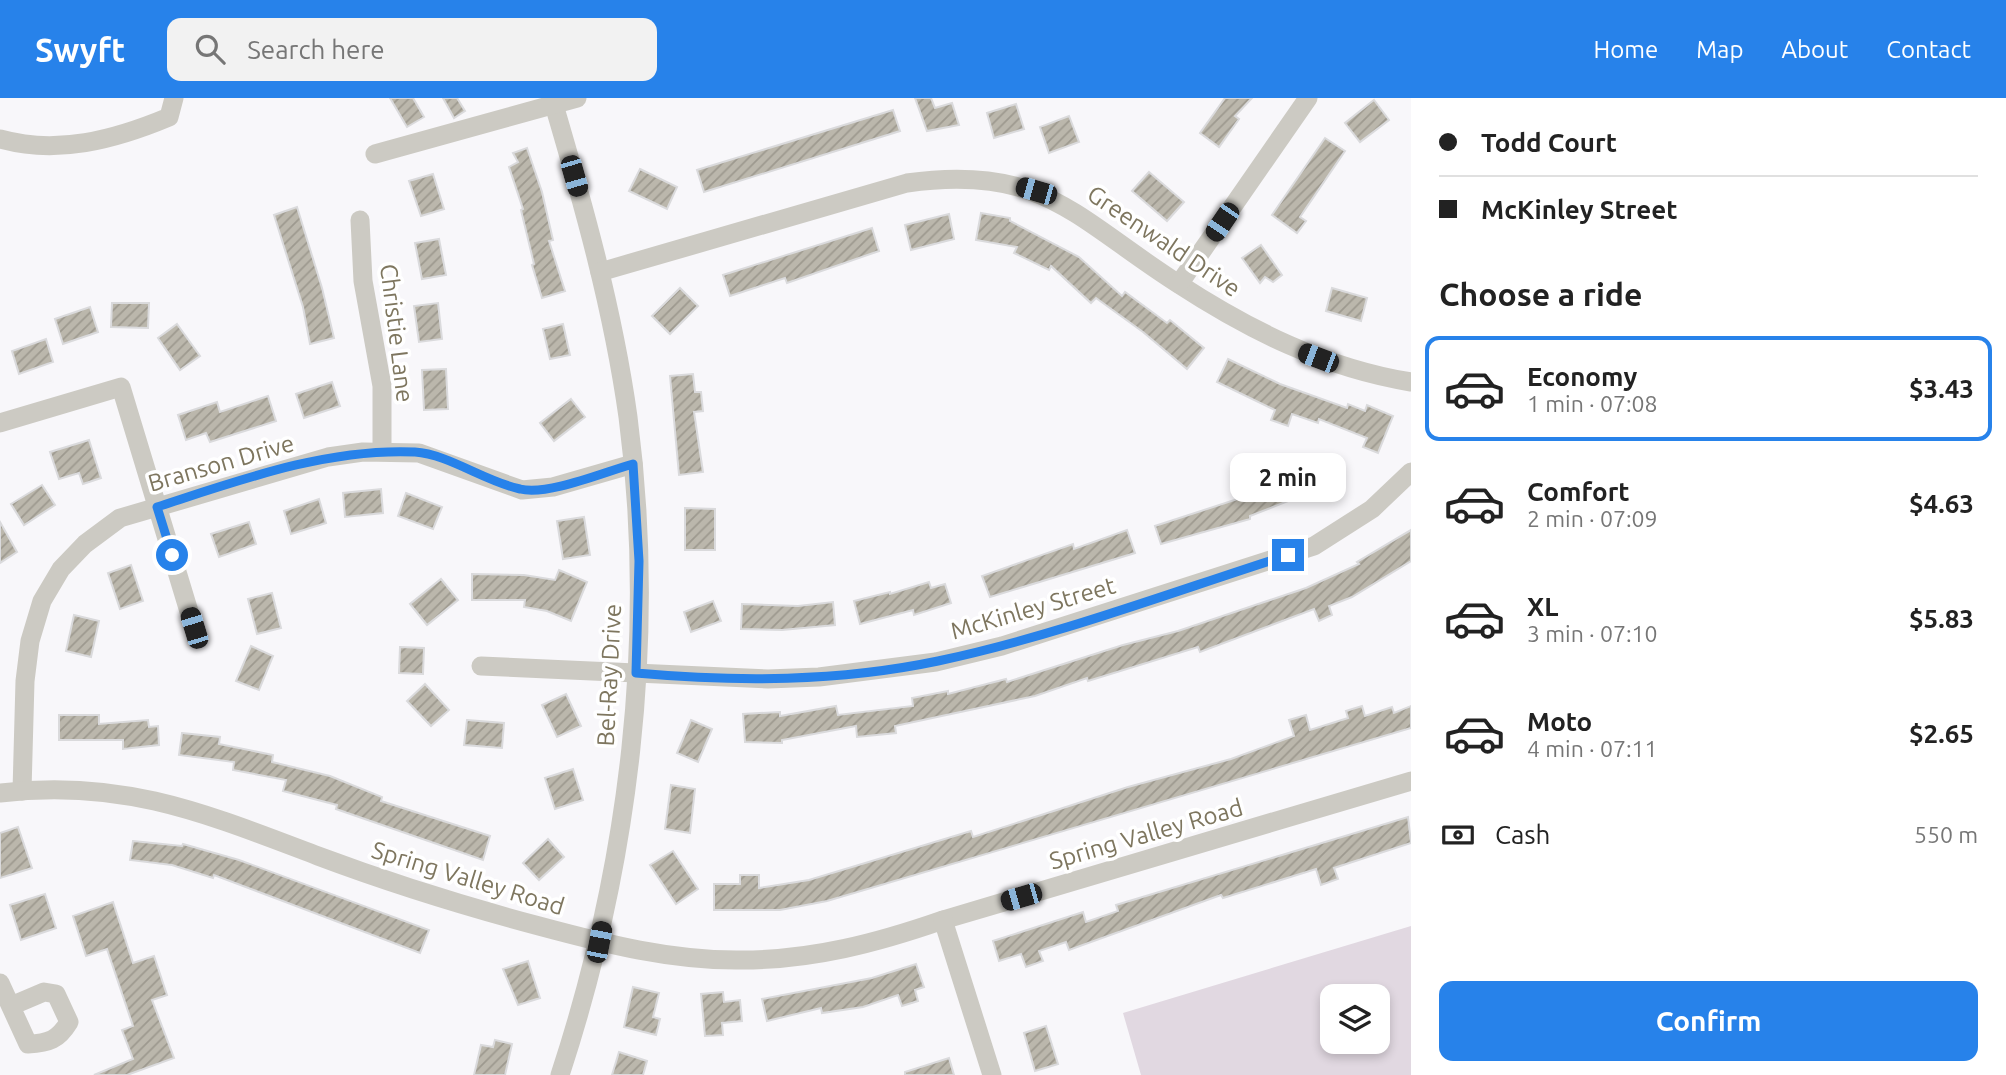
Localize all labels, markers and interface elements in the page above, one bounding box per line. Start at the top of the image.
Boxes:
search box [167,18,657,81]
icon: search [191,30,229,68]
text: Swyft [35,31,125,68]
text: Search here [247,35,385,64]
text: Home [1593,36,1658,63]
text: Map [1696,36,1743,63]
text: About [1781,36,1848,63]
text: Contact [1886,36,1971,63]
text: Todd Court [1481,128,1617,157]
car [559,153,590,199]
car [1013,175,1060,207]
street label: Greenwald Drive [1082,180,1246,302]
text: McKinley Street [1481,195,1677,224]
car [1202,199,1243,245]
street label: Christie Lane [375,262,419,404]
text: Choose a ride [1439,276,1642,312]
car [1295,341,1342,375]
icon: car [1443,357,1506,420]
text: Economy [1527,362,1637,391]
text: $3.43 [1909,374,1974,403]
text: 1 min · 07:08 [1527,391,1658,416]
street label: Branson Drive [145,429,297,497]
callout: 2 min [1230,454,1346,503]
text: 2 min [1259,465,1317,490]
icon: car [1443,472,1506,535]
text: Comfort [1527,477,1630,506]
text: $4.63 [1909,489,1974,518]
text: 2 min · 07:09 [1527,506,1658,531]
route start [156,539,188,571]
route end [1272,539,1304,571]
street label: McKinley Street [947,571,1119,644]
icon: car [1443,587,1506,650]
text: XL [1527,592,1558,621]
street label: Bel-Ray Drive [592,603,626,747]
text: $5.83 [1909,604,1974,633]
car [178,605,211,651]
text: 3 min · 07:10 [1527,621,1658,646]
icon: car [1443,702,1506,765]
text: Moto [1527,707,1592,736]
text: $2.65 [1909,719,1974,748]
text: 4 min · 07:11 [1527,736,1658,761]
street label: Spring Valley Road [1046,793,1246,875]
icon: cash [1439,816,1477,854]
text: Cash [1495,820,1550,849]
text: 550 m [1914,822,1978,847]
street label: Spring Valley Road [368,836,568,920]
car [998,881,1045,913]
car [585,919,614,965]
button: Confirm [1439,981,1978,1061]
map controls [1320,984,1390,1054]
button: layers [1320,984,1390,1054]

